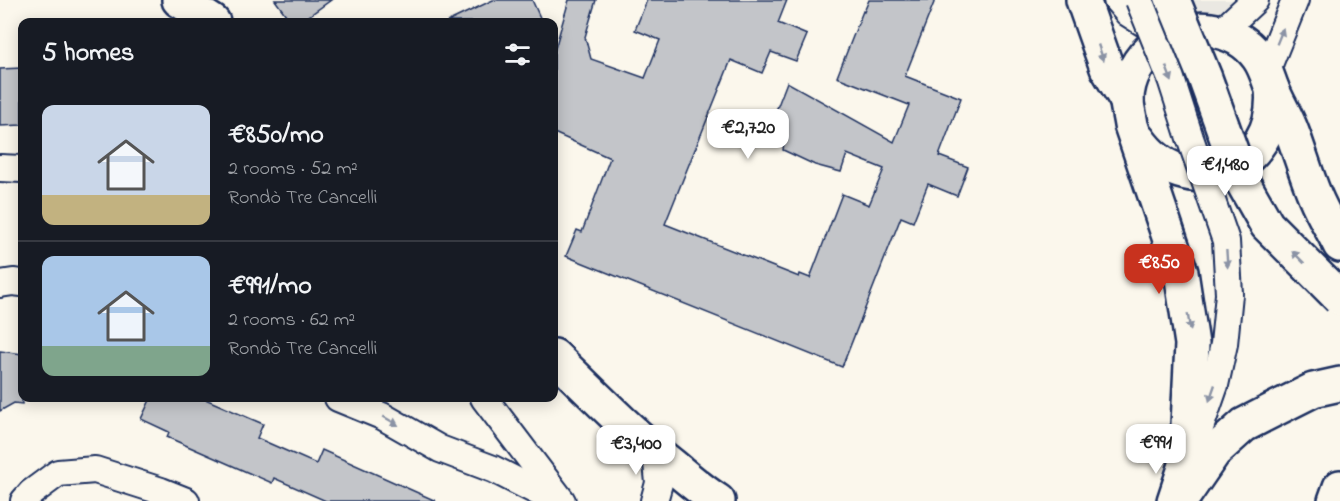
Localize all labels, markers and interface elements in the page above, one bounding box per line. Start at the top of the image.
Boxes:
one-way arrow [1276,27,1286,45]
text: 5 homes [42,35,134,73]
icon: filters [501,38,534,71]
one-way arrow [1097,44,1107,62]
one-way arrow [1164,65,1174,83]
pin: €2,720 [699,109,797,160]
text: €2,720 [721,114,775,143]
text: €850/mo [228,117,324,155]
icon: home [90,129,162,201]
pin: €1,480 [1176,146,1274,197]
text: €1,480 [1201,151,1249,180]
text: 2 rooms · 52 m² [228,155,358,184]
text: Rondò Tre Cancelli [228,184,377,213]
pin: €850 [1123,244,1195,295]
text: €850 [1138,249,1180,278]
one-way arrow [1223,250,1232,269]
one-way arrow [1292,250,1306,264]
text: €991/mo [228,268,312,306]
icon: home [90,280,162,352]
text: 2 rooms · 62 m² [228,306,355,335]
one-way arrow [1184,312,1193,331]
text: Rondò Tre Cancelli [228,335,377,364]
one-way arrow [1207,384,1216,402]
one-way arrow [383,416,399,427]
pin: €991 [1120,424,1192,475]
pin: €3,400 [587,425,685,476]
text: €991 [1140,429,1172,458]
text: €3,400 [610,430,662,459]

